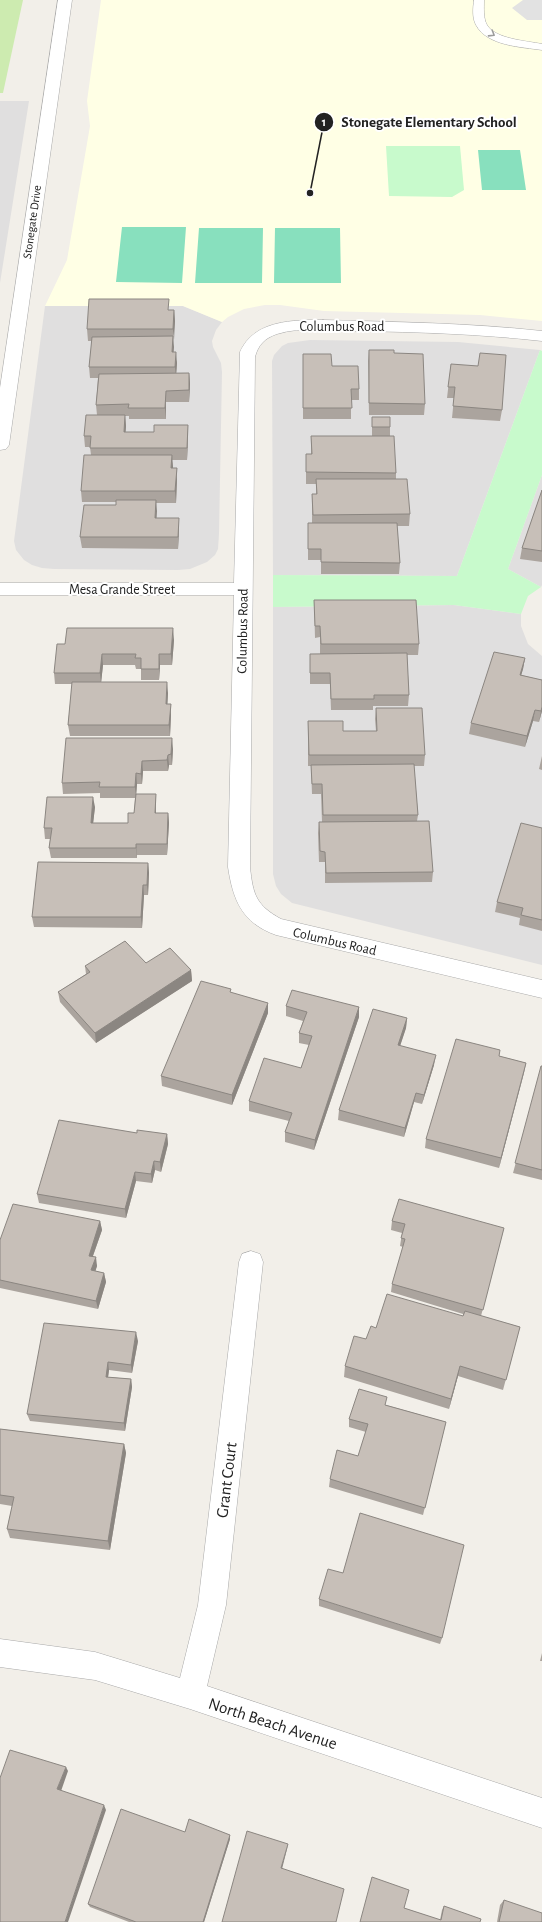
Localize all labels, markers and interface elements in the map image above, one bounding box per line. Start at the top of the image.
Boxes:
one-way arrow [487,29,494,36]
callout: Stonegate Elementary School [314,109,525,136]
text: Stonegate Elementary School [341,115,517,130]
text: 1 [322,116,326,128]
street label: Stonegate Drive [21,184,43,260]
street label: Columbus Road [299,320,385,334]
street label: Mesa Grande Street [69,583,176,597]
street label: Columbus Road [235,588,251,674]
street label: Columbus Road [292,926,378,958]
street label: Grant Court [213,1441,240,1519]
street label: North Beach Avenue [206,1695,340,1752]

